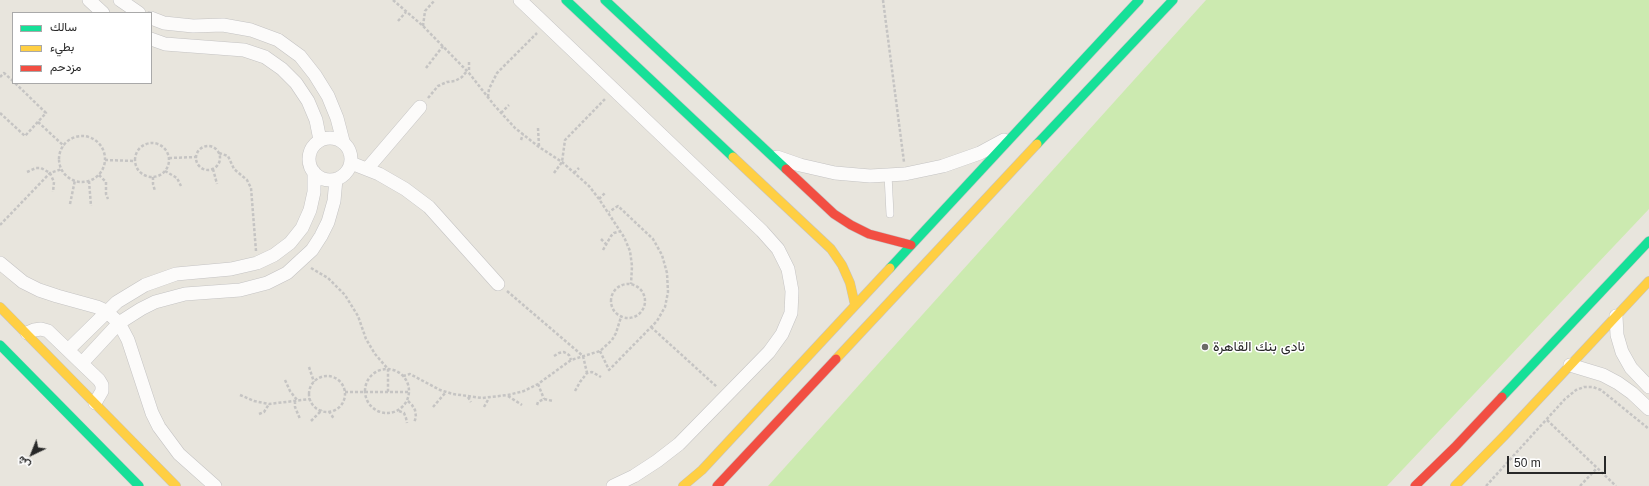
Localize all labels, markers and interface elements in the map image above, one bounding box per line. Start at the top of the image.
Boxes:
legend [12,12,152,84]
text: سالك [50,20,77,34]
text: بطيء [50,40,74,54]
text: مزدحم [50,60,81,74]
place label: نادى بنك القاهرة [1213,339,1305,355]
marker: نادى بنك القاهرة [1200,342,1210,352]
north arrow [12,434,52,474]
scale bar [1509,448,1608,474]
text: ش [15,454,33,472]
text: 50 m [1514,456,1541,470]

